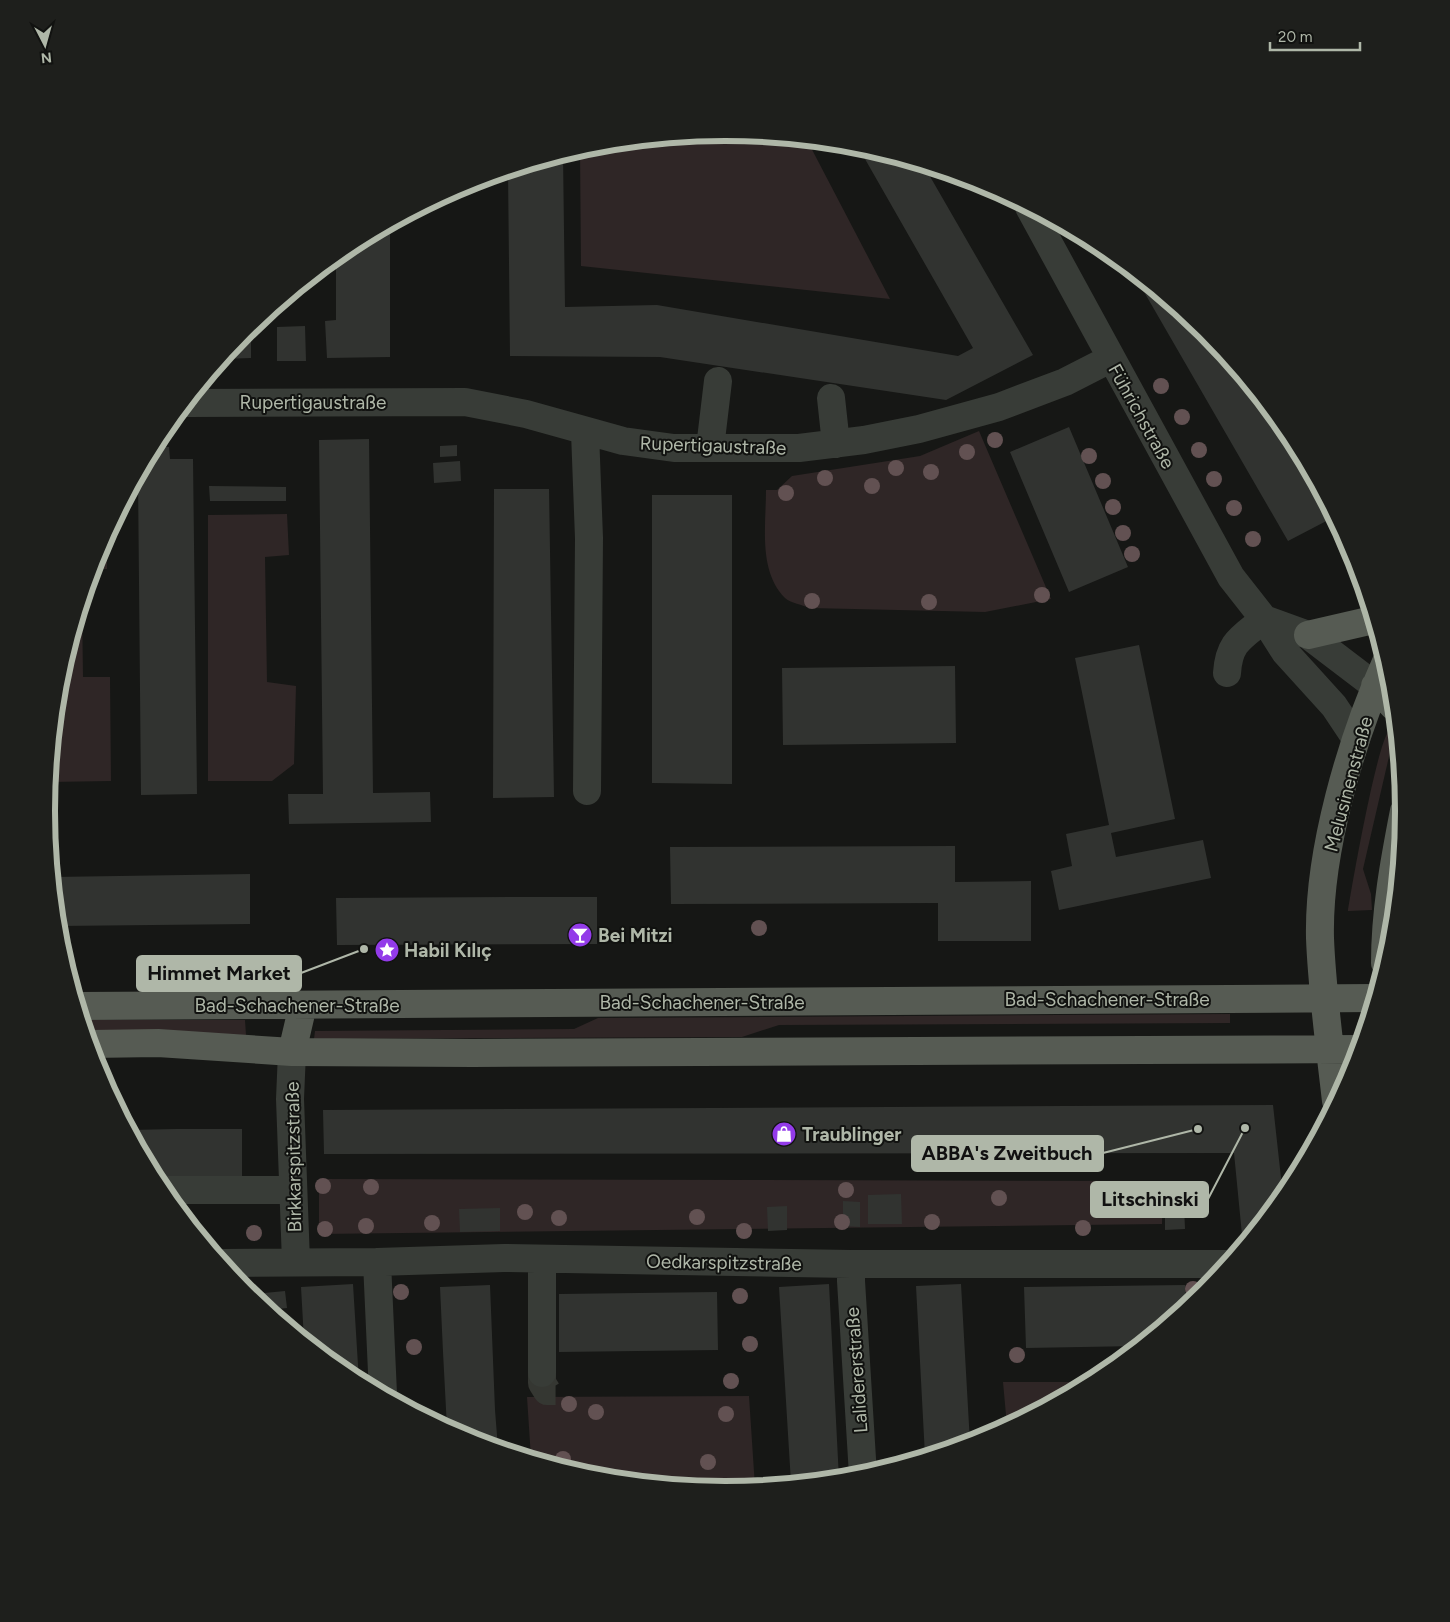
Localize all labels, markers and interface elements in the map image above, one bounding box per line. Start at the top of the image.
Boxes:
north arrow [20,20,70,70]
scale bar [1270,20,1360,52]
text: 20 m [1278,28,1312,46]
text: N [40,48,53,66]
street label: Führichstraße [1103,360,1180,473]
street label: Rupertigaustraße [240,391,386,414]
street label: Rupertigaustraße [639,431,787,460]
street label: Melusinenstraße [1319,714,1378,854]
bar icon: Bei Mitzi [567,922,593,948]
place label: Bei Mitzi [598,924,673,947]
place icon: Habil Kılıç [374,937,400,963]
place label: Habil Kılıç [404,939,492,962]
callout: Himmet Market [137,956,301,991]
text: Himmet Market [147,961,291,985]
street label: Bad-Schachener-Straße [1004,988,1210,1011]
street label: Bad-Schachener-Straße [599,991,805,1014]
street label: Bad-Schachener-Straße [194,994,400,1017]
street label: Birkkarspitzstraße [281,1081,306,1233]
shop icon: Traublinger [771,1121,797,1147]
place label: Traublinger [802,1123,901,1146]
callout: ABBA's Zweitbuch [912,1136,1103,1171]
text: ABBA's Zweitbuch [922,1141,1093,1165]
callout: Litschinski [1091,1182,1208,1217]
text: Litschinski [1101,1187,1199,1211]
street label: Oedkarspitzstraße [646,1250,802,1275]
street label: Lalidererstraße [841,1306,872,1434]

